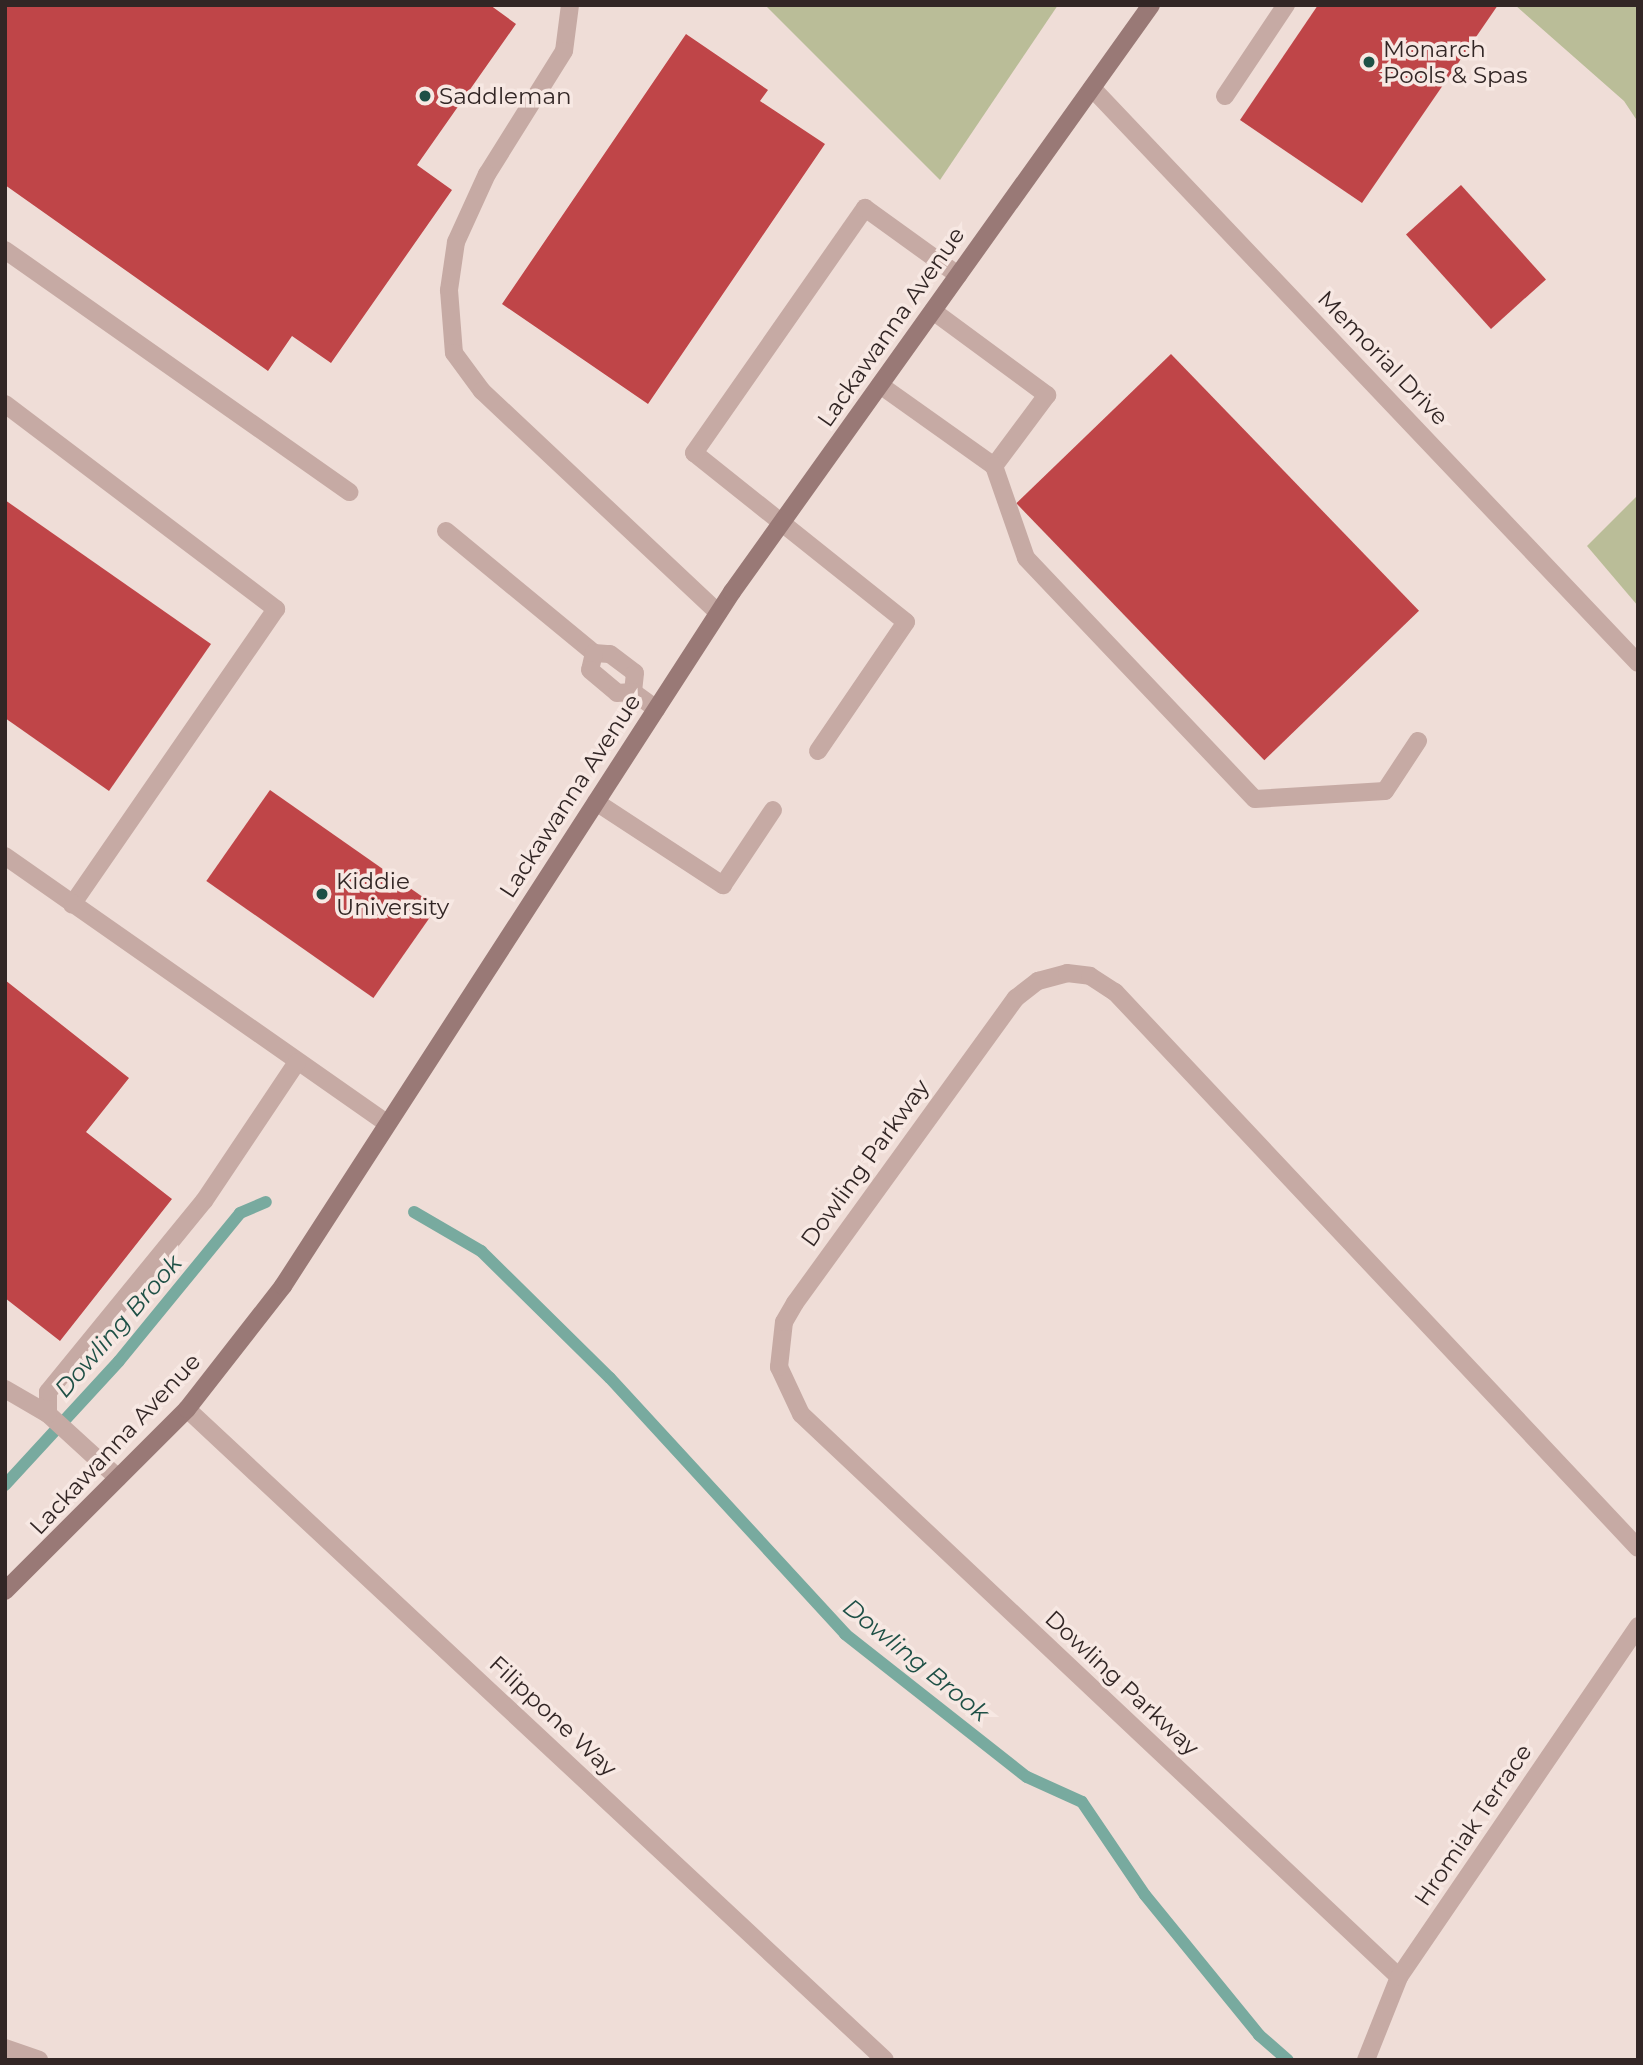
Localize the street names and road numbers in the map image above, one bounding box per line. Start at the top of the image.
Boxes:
street label: Lackawanna Avenue [812,222,970,432]
street label: Memorial Drive [1312,285,1454,431]
street label: Lackawanna Avenue [494,689,646,903]
street label: Dowling Parkway [795,1074,935,1252]
street label: Lackawanna Avenue [24,1348,206,1540]
street label: Dowling Parkway [1039,1605,1205,1761]
street label: Filippone Way [484,1650,622,1782]
street label: Hromiak Terrace [1409,1739,1537,1911]

